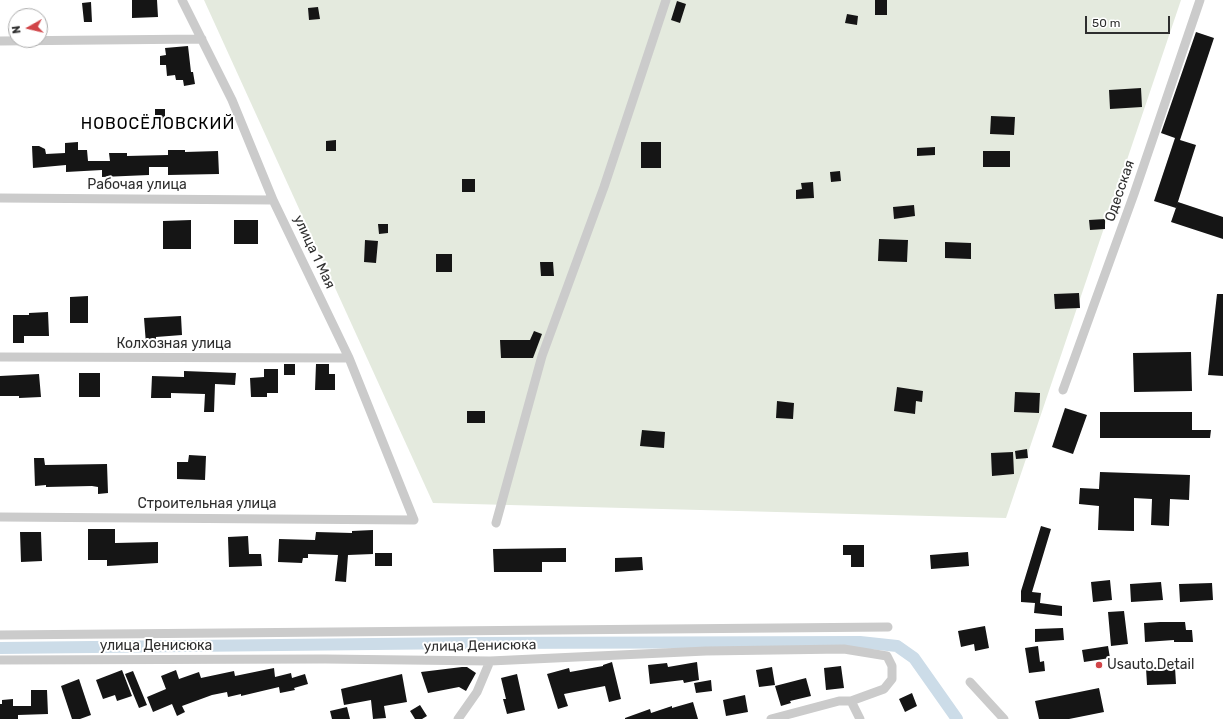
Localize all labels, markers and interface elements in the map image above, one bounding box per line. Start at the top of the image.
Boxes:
north arrow [8,8,48,48]
scale bar [1087,8,1172,34]
text: 50 m [1092,16,1120,30]
text: N [10,25,24,34]
district label: НОВОСЁЛОВСКИЙ [81,114,235,134]
street label: Одесская [1102,158,1138,224]
street label: Рабочая улица [87,177,187,193]
street label: улица 1 Мая [290,212,338,292]
street label: Колхозная улица [117,336,231,352]
street label: Строительная улица [137,496,277,512]
street label: улица Денисюка [424,637,536,655]
street label: улица Денисюка [100,638,212,654]
place label: Usauto.Detail [1107,657,1194,673]
marker: Usauto.Detail [1094,660,1104,670]

